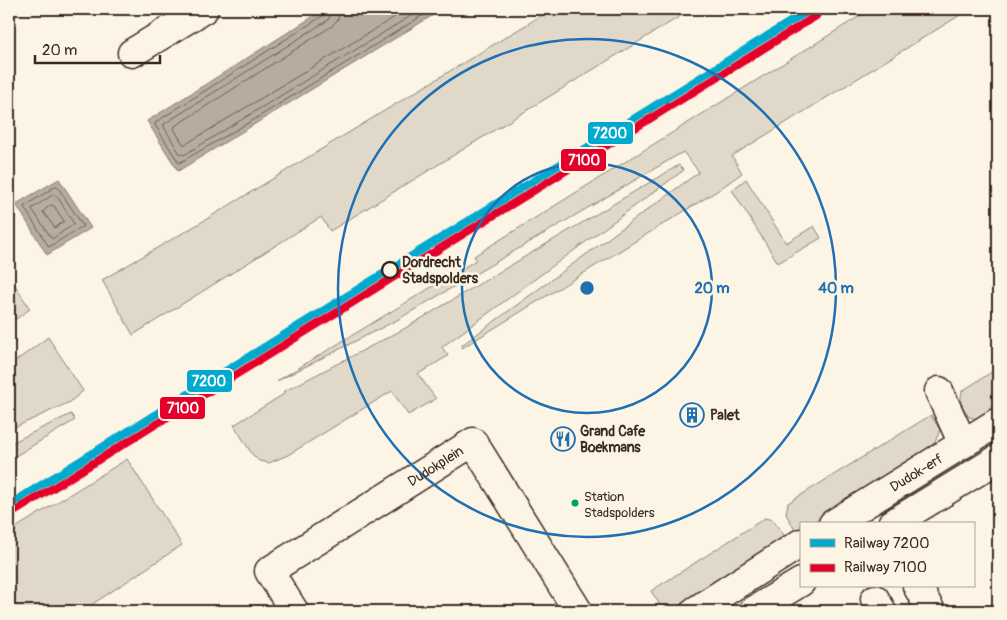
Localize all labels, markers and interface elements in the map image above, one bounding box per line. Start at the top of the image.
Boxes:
scale bar [35,32,160,64]
text: 20 m [42,41,77,60]
line badge: 7200 [587,121,634,145]
text: 7200 [593,125,628,142]
line badge: 7100 [560,148,607,172]
text: 7100 [568,152,600,169]
place label: Dordrecht Stadspolders [402,254,479,287]
marker: Dordrecht Stadspolders [381,261,399,279]
centre of rings [578,279,596,297]
text: 20 m [694,279,730,298]
text: 40 m [818,279,854,298]
line badge: 7200 [186,369,233,393]
text: 7200 [192,373,227,390]
line badge: 7100 [159,396,206,420]
text: 7100 [167,400,199,417]
building icon: Palet [679,402,705,428]
place label: Palet [710,407,740,424]
place label: Grand Cafe Boekmans [580,423,646,456]
restaurant icon: Grand Cafe Boekmans [550,426,576,452]
street label: Dudokplein [405,442,467,490]
street label: Dudok-erf [887,450,946,496]
place label: Station Stadspolders [584,489,655,521]
marker: Station Stadspolders [570,498,580,508]
legend [800,522,974,588]
text: Railway 7200 [844,534,929,553]
text: Railway 7100 [844,558,927,577]

